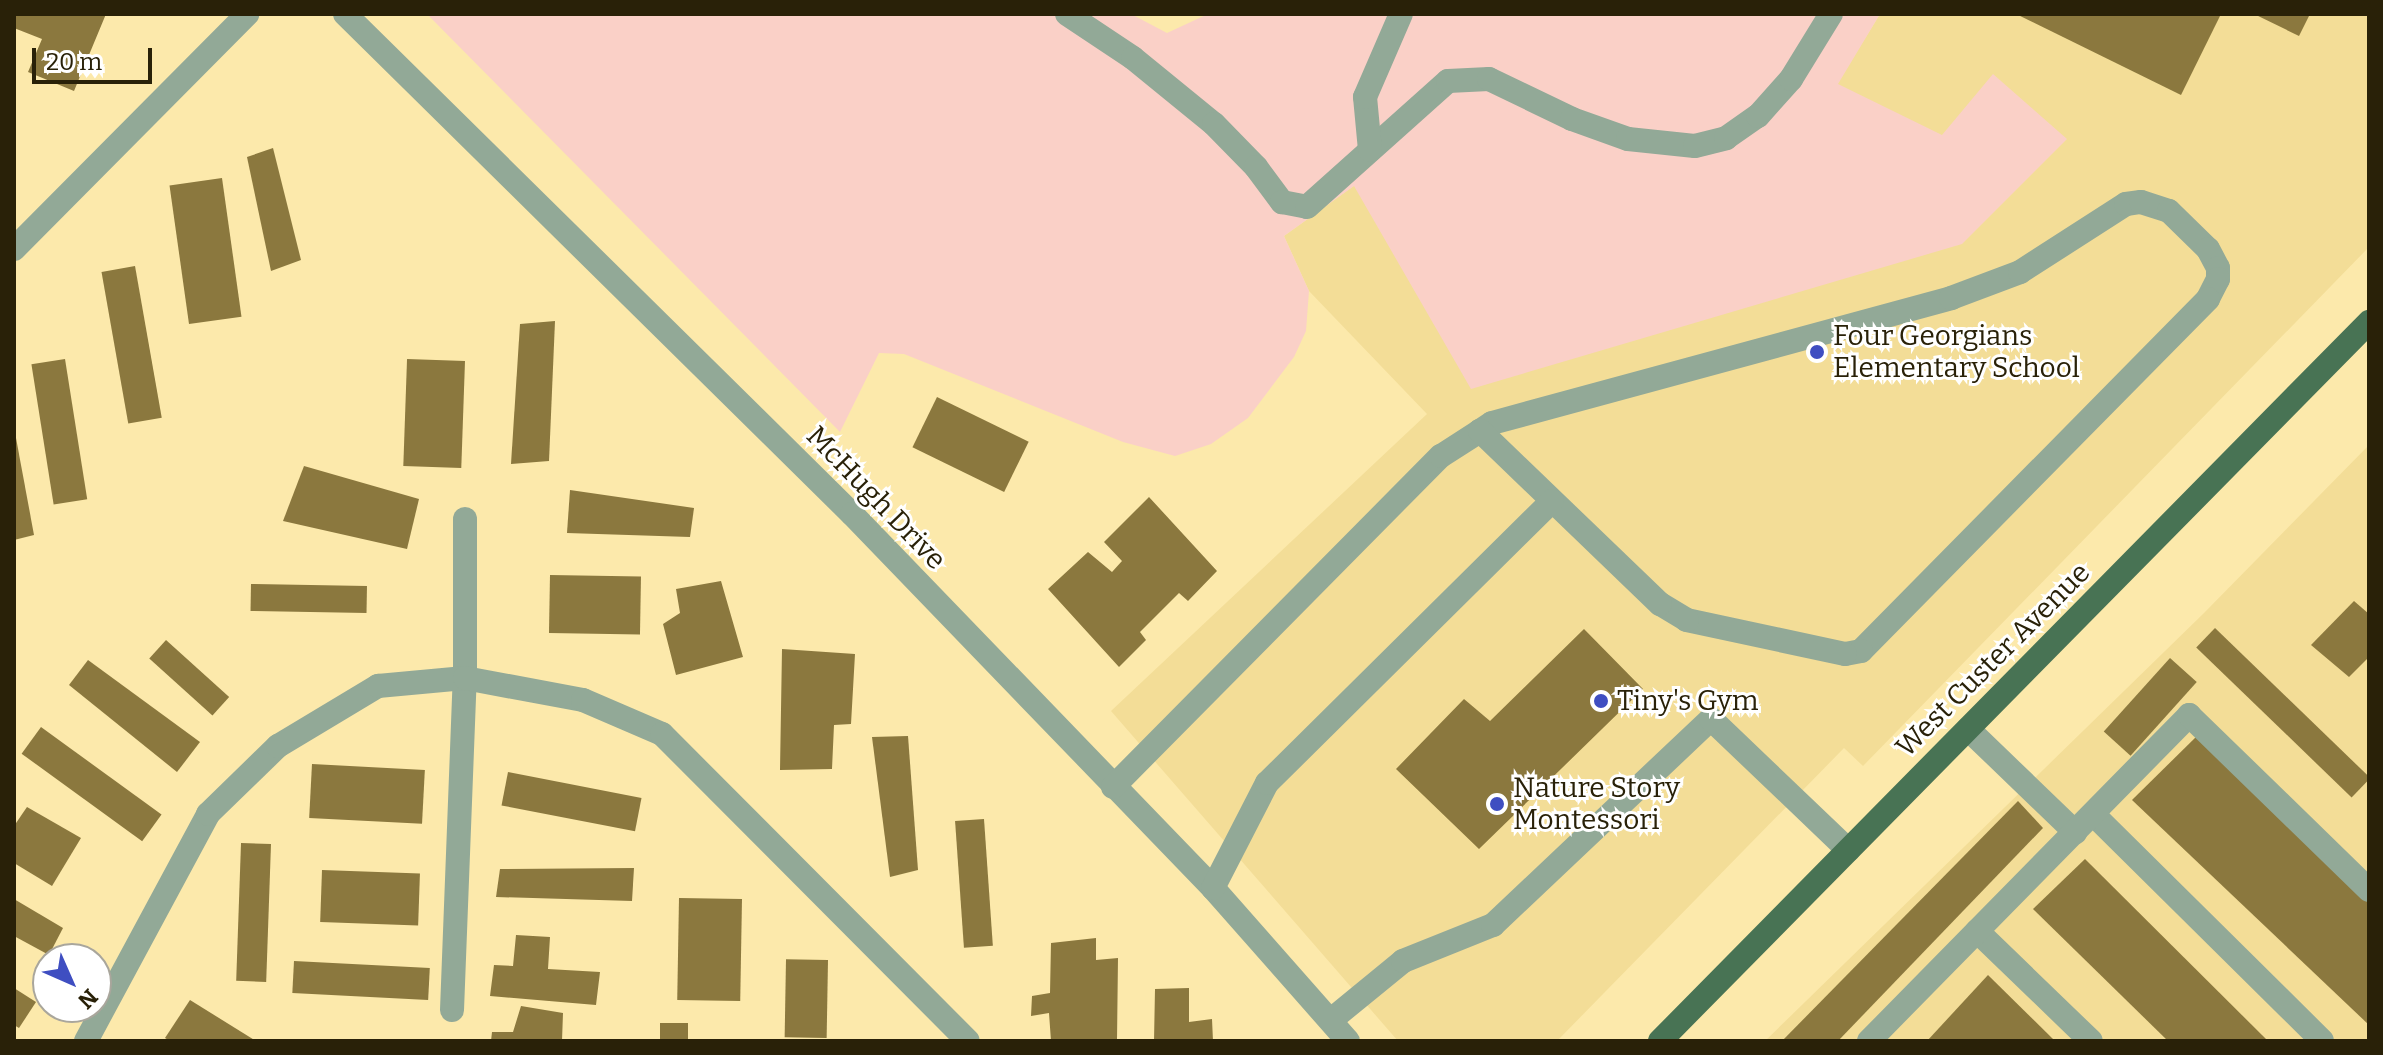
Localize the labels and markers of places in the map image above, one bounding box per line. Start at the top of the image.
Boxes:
place label: Four Georgians Elementary School [1833,319,2080,385]
marker: Four Georgians Elementary School [1808,343,1826,361]
place label: Tiny's Gym [1617,684,1758,718]
marker: Tiny's Gym [1592,692,1610,710]
place label: Nature Story Montessori [1513,771,1680,837]
marker: Nature Story Montessori [1488,795,1506,813]

